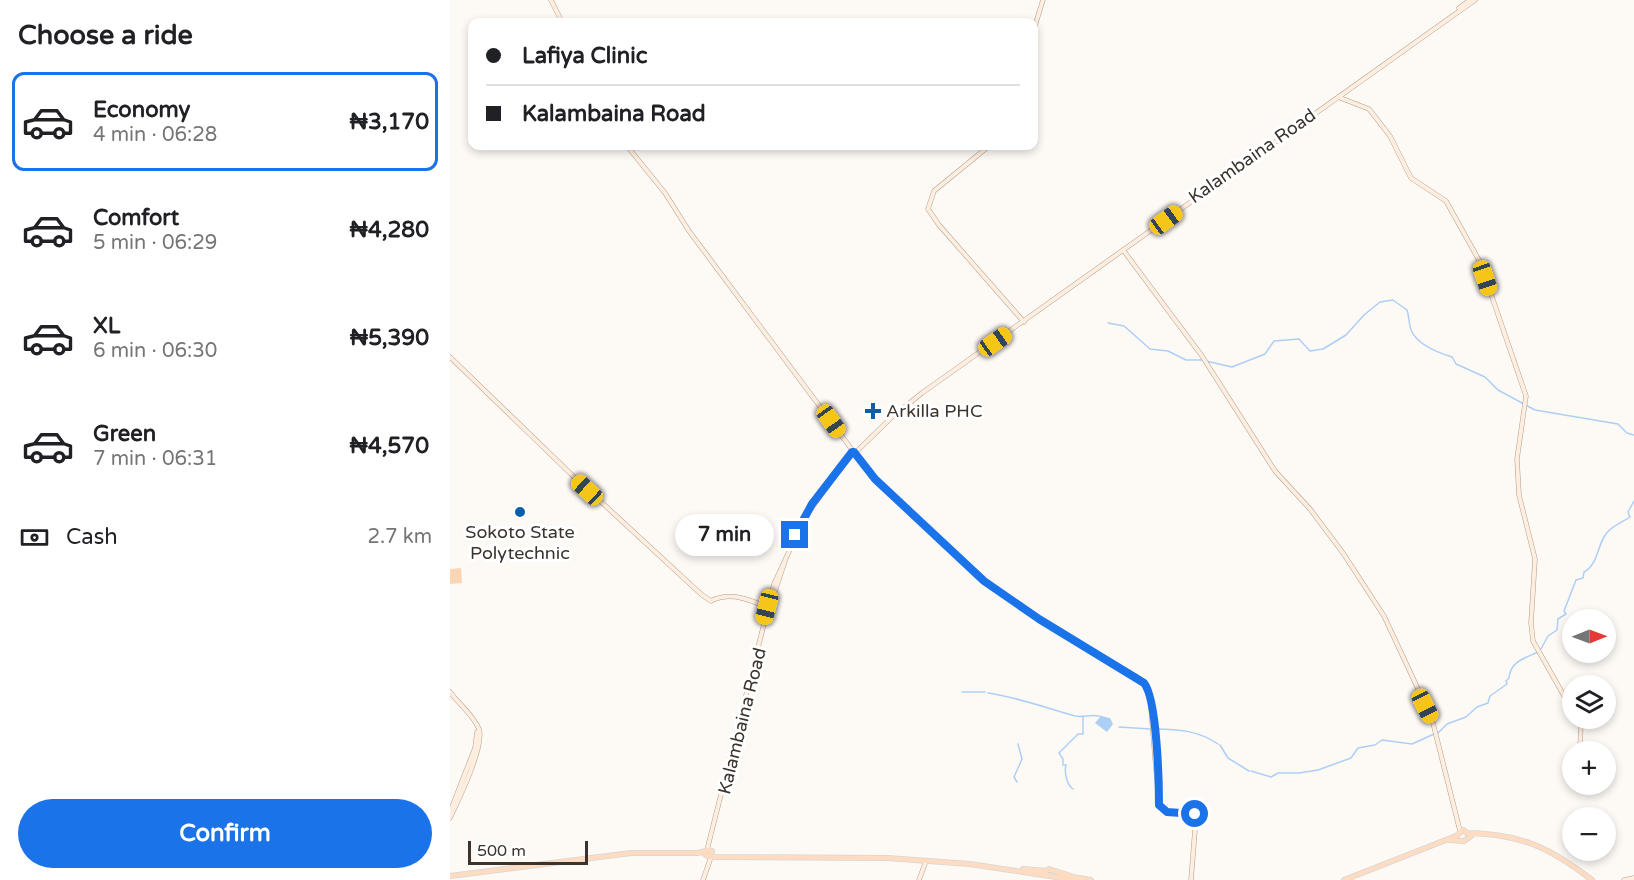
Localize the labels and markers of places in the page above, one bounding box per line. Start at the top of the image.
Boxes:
place label: Arkilla PHC [886,400,982,422]
marker: Arkilla PHC [864,402,882,420]
marker: Sokoto State Polytechnic [513,505,527,519]
place label: Sokoto State Polytechnic [465,521,575,564]

